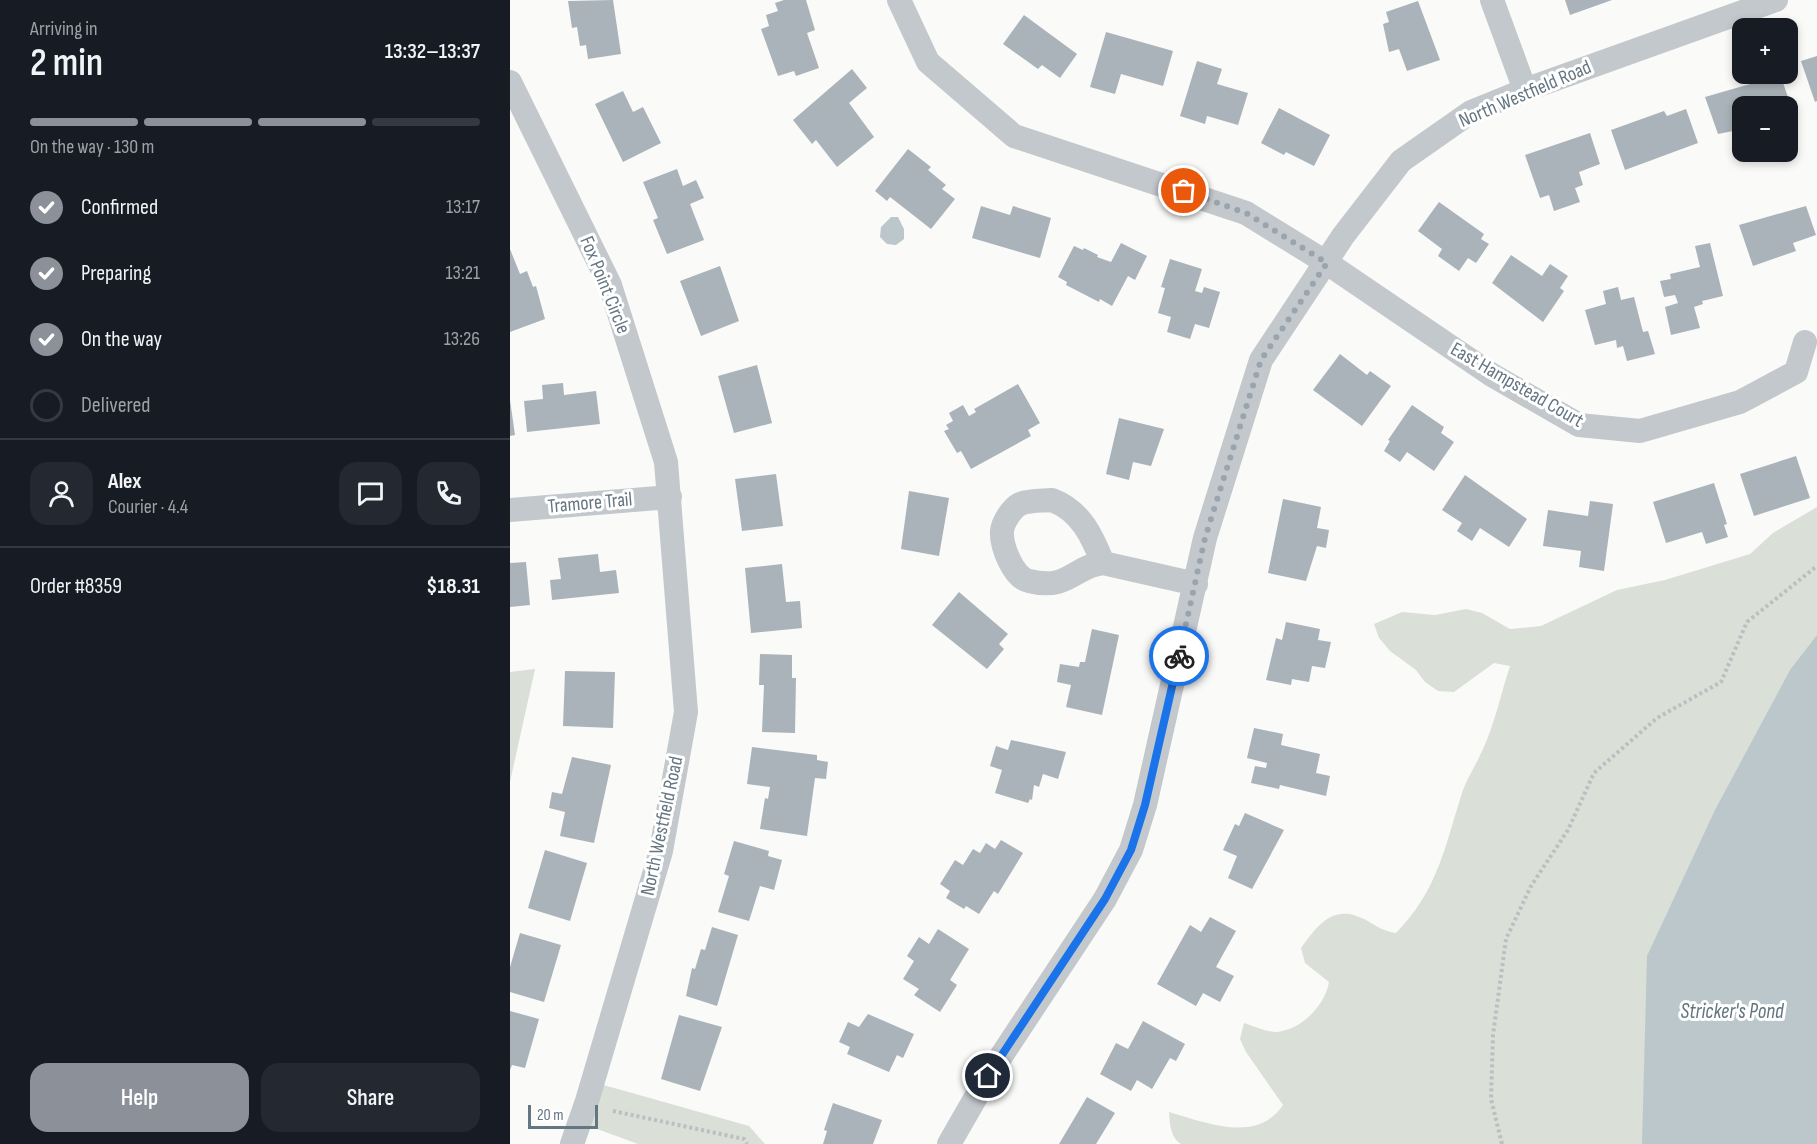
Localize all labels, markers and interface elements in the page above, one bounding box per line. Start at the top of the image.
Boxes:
text: Arriving in [30,17,98,41]
map controls [1732,18,1798,162]
button: + [1732,18,1798,84]
text: 13:32–13:37 [385,38,480,65]
text: 2 min [30,40,103,87]
street label: North Westfield Road [1455,55,1595,133]
button: − [1732,96,1798,162]
text: On the way · 130 m [30,135,154,159]
pin [1158,165,1209,216]
icon: bag [1167,174,1200,207]
icon: check [30,191,63,224]
text: Confirmed [81,194,158,221]
text: 13:17 [446,195,480,219]
street label: Fox Point Circle [575,233,635,337]
icon: check [30,257,63,290]
text: Preparing [81,260,151,287]
text: 13:21 [446,261,480,285]
icon: check [30,323,63,356]
text: On the way [81,326,162,353]
text: 13:26 [444,327,480,351]
street label: East Hampstead Court [1446,337,1588,433]
text: Delivered [81,392,150,419]
button: person [30,462,93,525]
button: chat [339,462,402,525]
button: phone [417,462,480,525]
text: Alex [108,468,141,495]
street label: Tramore Trail [547,487,633,519]
text: Courier · 4.4 [108,495,188,519]
text: Order #8359 [30,573,122,600]
text: $18.31 [426,573,480,600]
courier [1149,626,1209,686]
icon: bike [1163,640,1196,673]
street label: North Westfield Road [636,754,688,898]
water label: Stricker's Pond [1680,999,1785,1024]
pin [962,1050,1013,1101]
icon: home [971,1059,1004,1092]
button: Help [30,1063,249,1132]
button: Share [261,1063,480,1132]
scale bar [528,1102,598,1130]
text: 20 m [537,1106,564,1125]

